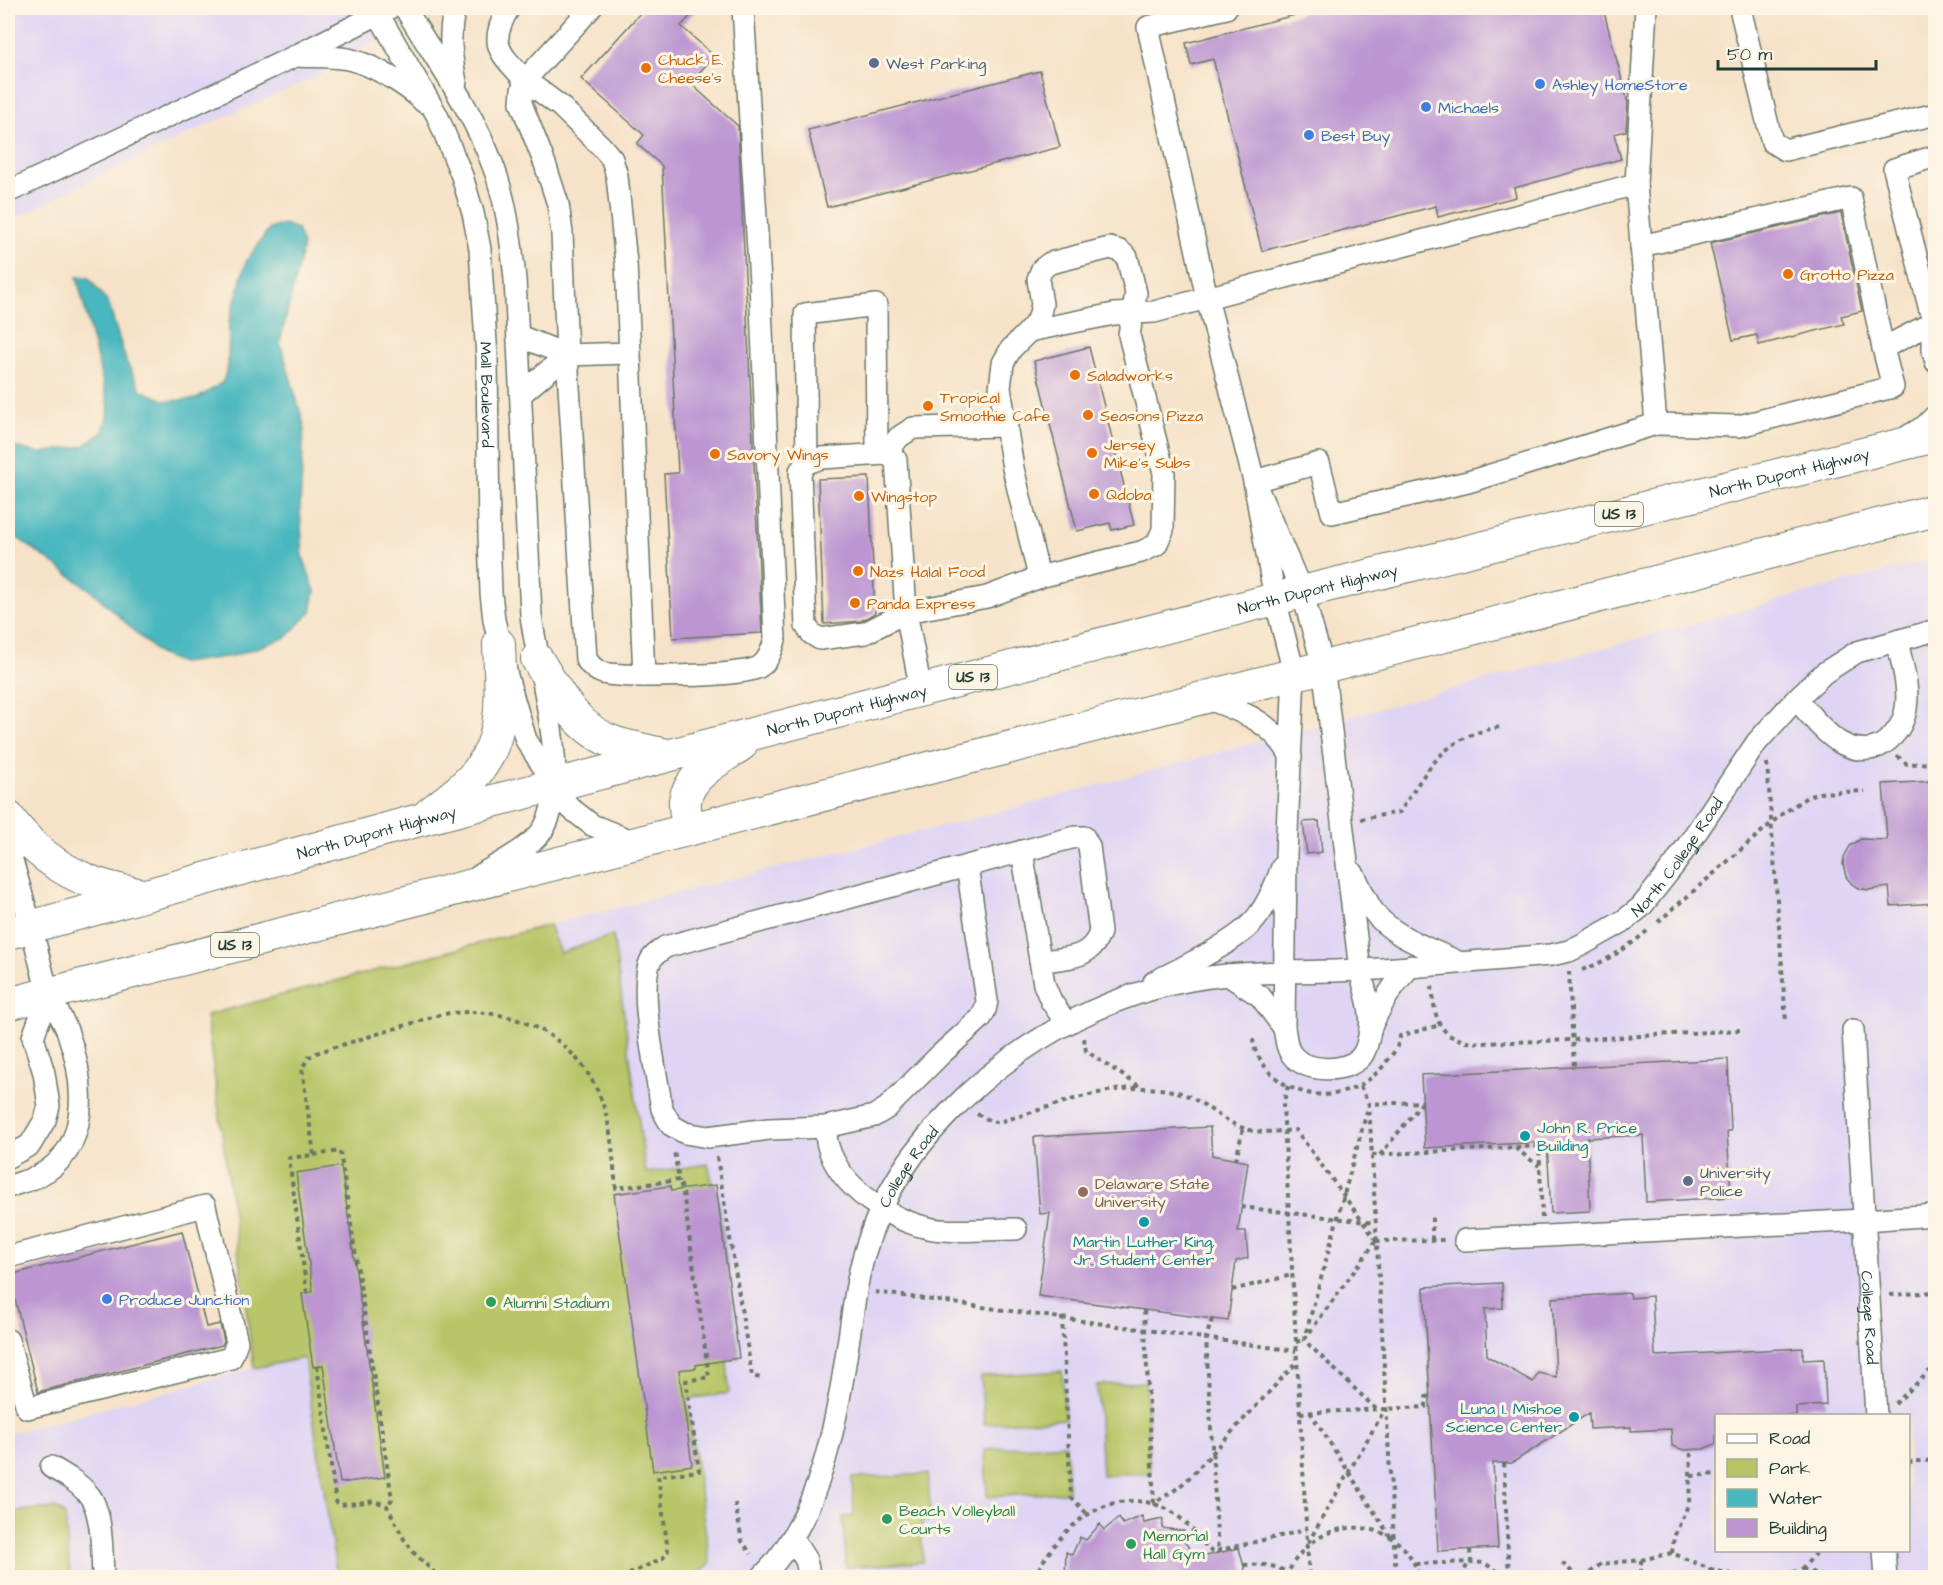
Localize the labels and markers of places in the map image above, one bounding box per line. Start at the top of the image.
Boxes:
place label: Chuck E. Cheese's [658,49,723,89]
place label: West Parking [886,53,986,76]
marker: West Parking [867,56,881,70]
marker: Chuck E. Cheese's [639,61,653,75]
place label: Ashley HomeStore [1552,74,1688,97]
marker: Ashley HomeStore [1533,77,1547,91]
place label: Michaels [1438,97,1499,119]
marker: Michaels [1419,100,1433,114]
place label: Best Buy [1321,125,1390,148]
marker: Best Buy [1302,128,1316,142]
place label: Grotto Pizza [1800,264,1894,286]
marker: Grotto Pizza [1781,267,1795,281]
place label: Saladworks [1087,365,1173,387]
marker: Saladworks [1068,368,1082,382]
place label: Tropical Smoothie Cafe [940,387,1051,427]
marker: Tropical Smoothie Cafe [921,399,935,413]
place label: Seasons Pizza [1100,405,1203,427]
marker: Seasons Pizza [1081,408,1095,422]
place label: Jersey Mike's Subs [1104,434,1191,474]
place label: Savory Wings [727,444,828,467]
marker: Jersey Mike's Subs [1085,446,1099,460]
marker: Savory Wings [708,447,722,461]
place label: Qdoba [1106,484,1152,506]
place label: Wingstop [871,486,937,509]
marker: Qdoba [1087,487,1101,501]
marker: Wingstop [852,489,866,503]
place label: Nazs Halal Food [870,561,985,583]
marker: Nazs Halal Food [851,564,865,578]
place label: Panda Express [867,593,976,615]
marker: Panda Express [848,596,862,610]
place label: John R. Price Building [1537,1117,1637,1158]
marker: John R. Price Building [1518,1129,1532,1143]
place label: University Police [1700,1162,1771,1202]
place label: Delaware State University [1095,1173,1210,1214]
marker: University Police [1681,1174,1695,1188]
marker: Delaware State University [1076,1185,1090,1199]
marker: Martin Luther King, Jr. Student Center [1137,1215,1151,1229]
place label: Martin Luther King, Jr. Student Center [1073,1231,1215,1271]
place label: Produce Junction [119,1289,249,1311]
marker: Produce Junction [100,1292,114,1306]
place label: Alumni Stadium [503,1292,610,1314]
marker: Alumni Stadium [484,1295,498,1309]
place label: Luna I. Mishoe Science Center [1445,1398,1562,1438]
marker: Luna I. Mishoe Science Center [1567,1410,1581,1424]
place label: Beach Volleyball Courts [899,1500,1015,1540]
marker: Beach Volleyball Courts [880,1512,894,1526]
place label: Memorial Hall Gym [1143,1525,1208,1566]
marker: Memorial Hall Gym [1124,1537,1138,1551]

